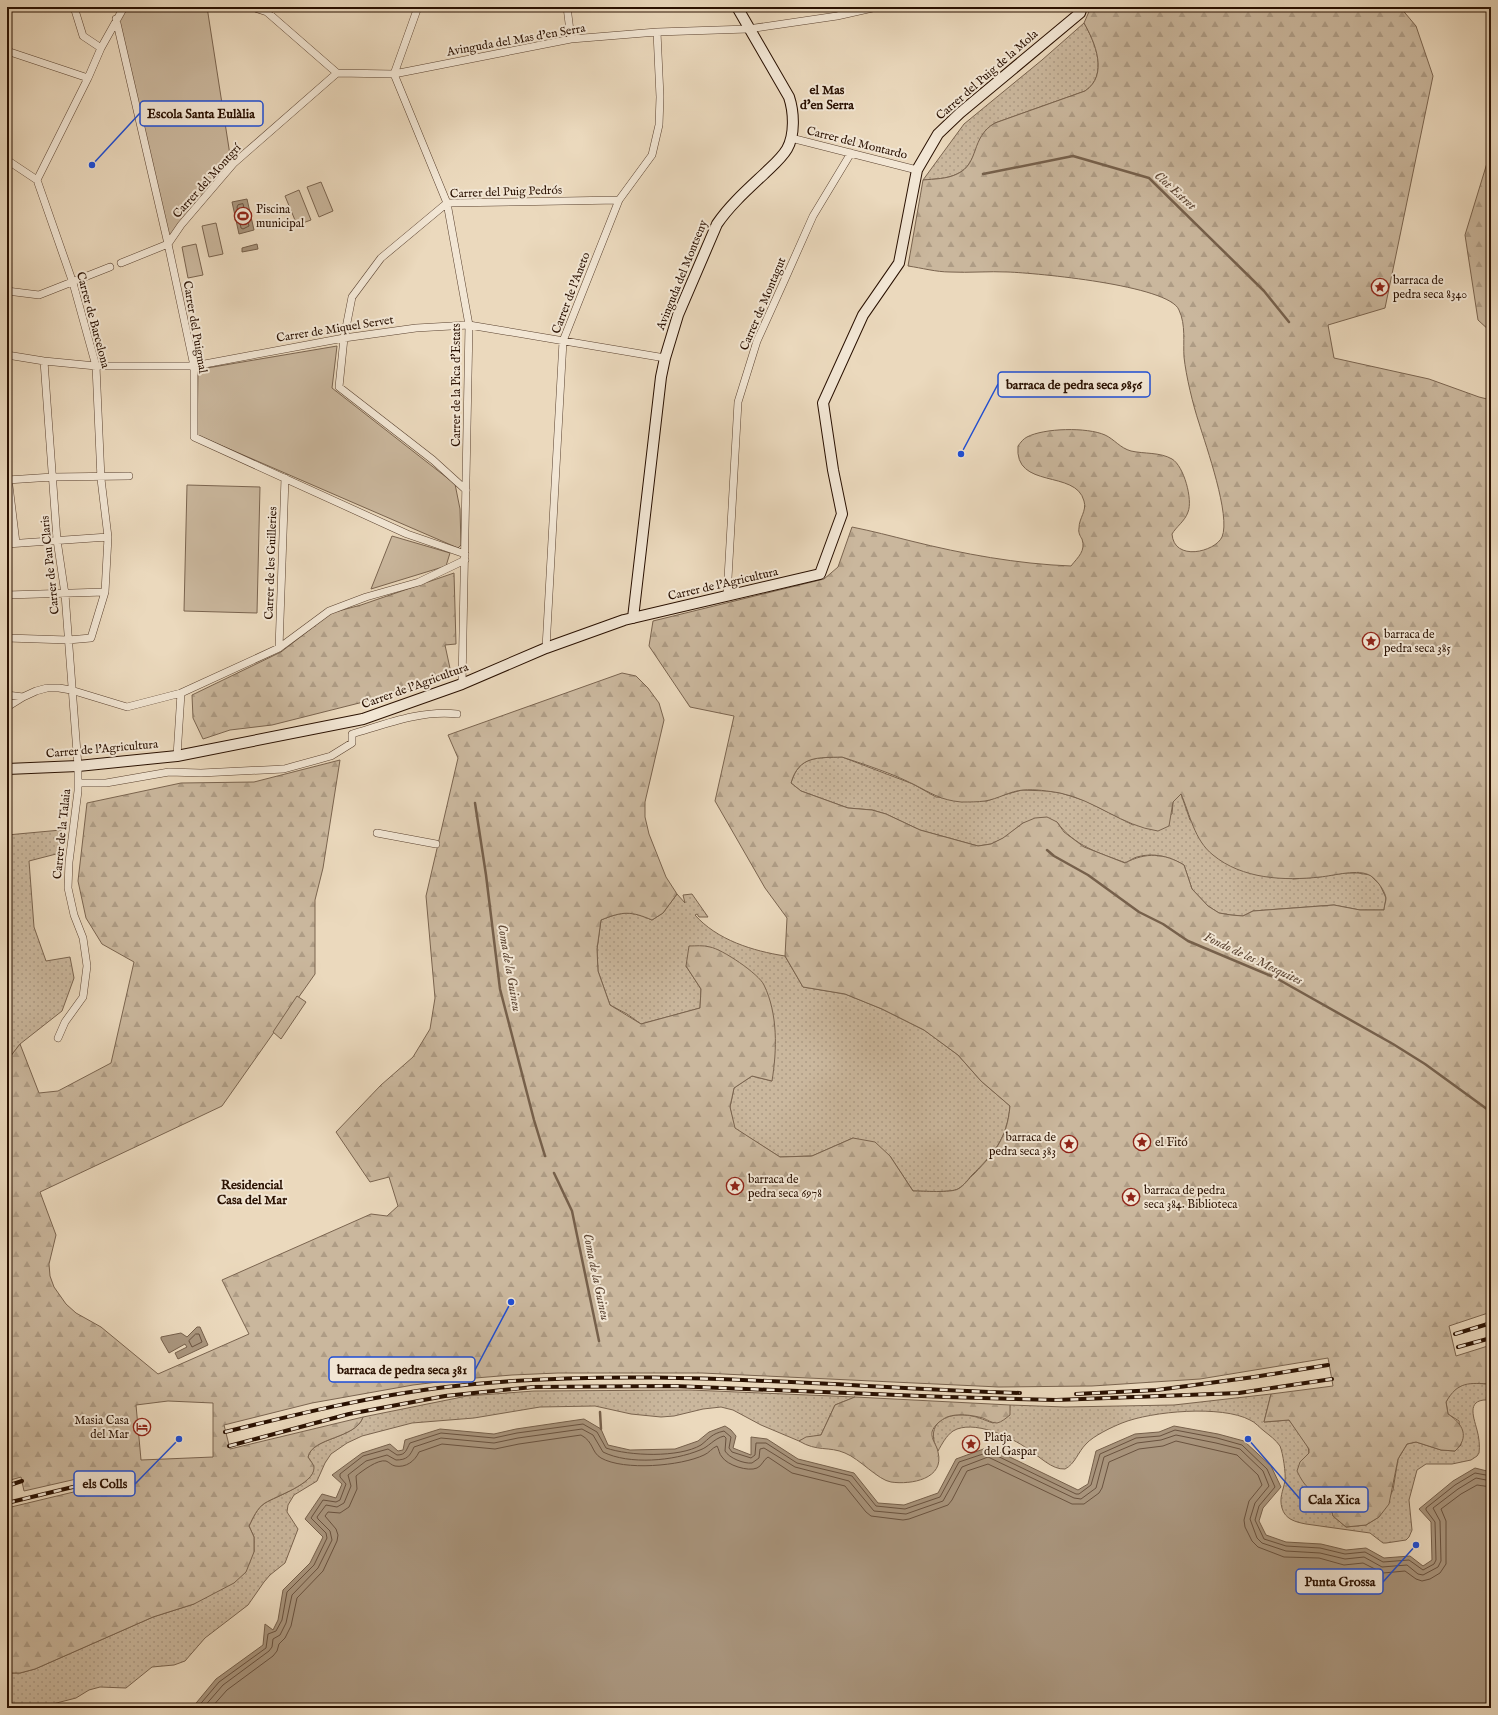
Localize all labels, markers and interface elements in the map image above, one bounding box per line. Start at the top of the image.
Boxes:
street label: Avinguda del Mas d'en Serra [444,20,587,60]
street label: Carrer del Puig de la Mola [933,26,1042,123]
district label: el Mas d'en Serra [800,82,854,114]
callout: Escola Santa Eulàlia [140,101,263,126]
text: Escola Santa Eulàlia [147,106,255,123]
street label: Carrer del Montardo [805,123,910,163]
street label: Carrer del Montgrí [170,140,245,221]
water label: Clot Estret [1150,168,1200,215]
street label: Carrer del Puig Pedrós [450,183,562,201]
place label: Piscina municipal [256,202,305,232]
sports icon: Piscina municipal [233,206,253,226]
street label: Avinguda del Montseny [653,218,711,333]
street label: Carrer de l'Aneto [549,250,594,336]
street label: Carrer de Montagut [737,255,789,353]
street label: Carrer de Barcelona [73,270,113,371]
place label: barraca de pedra seca 8340 [1393,273,1467,303]
place icon: barraca de pedra seca 8340 [1370,277,1390,297]
street label: Carrer del Puigmal [179,280,211,375]
street label: Carrer de Miquel Servet [275,312,395,347]
street label: Carrer de la Pica d'Estats [449,323,464,447]
callout: barraca de pedra seca 9856 [998,372,1150,397]
text: barraca de pedra seca 9856 [1005,377,1143,394]
street label: Carrer de les Guilleries [262,506,280,620]
street label: Carrer de Pau Claris [37,515,63,615]
street label: Carrer de l'Agricultura [666,564,780,604]
place label: barraca de pedra seca 385 [1384,627,1451,657]
place icon: barraca de pedra seca 385 [1361,631,1381,651]
street label: Carrer de l'Agricultura [360,659,471,712]
street label: Carrer de l'Agricultura [45,737,160,761]
street label: Carrer de la Talaia [50,787,74,880]
water label: Coma de la Guineu [493,923,525,1013]
water label: Fondo de les Mesquites [1201,929,1305,989]
place label: barraca de pedra seca 383 [989,1130,1056,1160]
place icon: el Fitó [1132,1132,1152,1152]
place icon: barraca de pedra seca 383 [1059,1134,1079,1154]
place label: el Fitó [1155,1135,1188,1150]
place label: barraca de pedra seca 6978 [748,1172,822,1202]
place icon: barraca de pedra seca 6978 [725,1176,745,1196]
district label: Residencial Casa del Mar [217,1177,287,1209]
place label: barraca de pedra seca 384. Biblioteca [1144,1183,1238,1212]
place icon: barraca de pedra seca 384. Biblioteca [1121,1187,1141,1207]
water label: Coma de la Guineu [578,1232,614,1322]
callout: barraca de pedra seca 381 [329,1357,475,1382]
text: barraca de pedra seca 381 [336,1362,467,1379]
place label: Masia Casa del Mar [74,1413,130,1442]
hotel icon: Masia Casa del Mar [132,1417,152,1437]
place label: Platja del Gaspar [984,1430,1037,1460]
place icon: Platja del Gaspar [961,1434,981,1454]
callout: els Colls [74,1471,135,1496]
text: els Colls [83,1476,128,1493]
callout: Cala Xica [1300,1487,1368,1512]
text: Cala Xica [1308,1492,1360,1509]
callout: Punta Grossa [1296,1569,1383,1594]
text: Punta Grossa [1305,1574,1376,1591]

